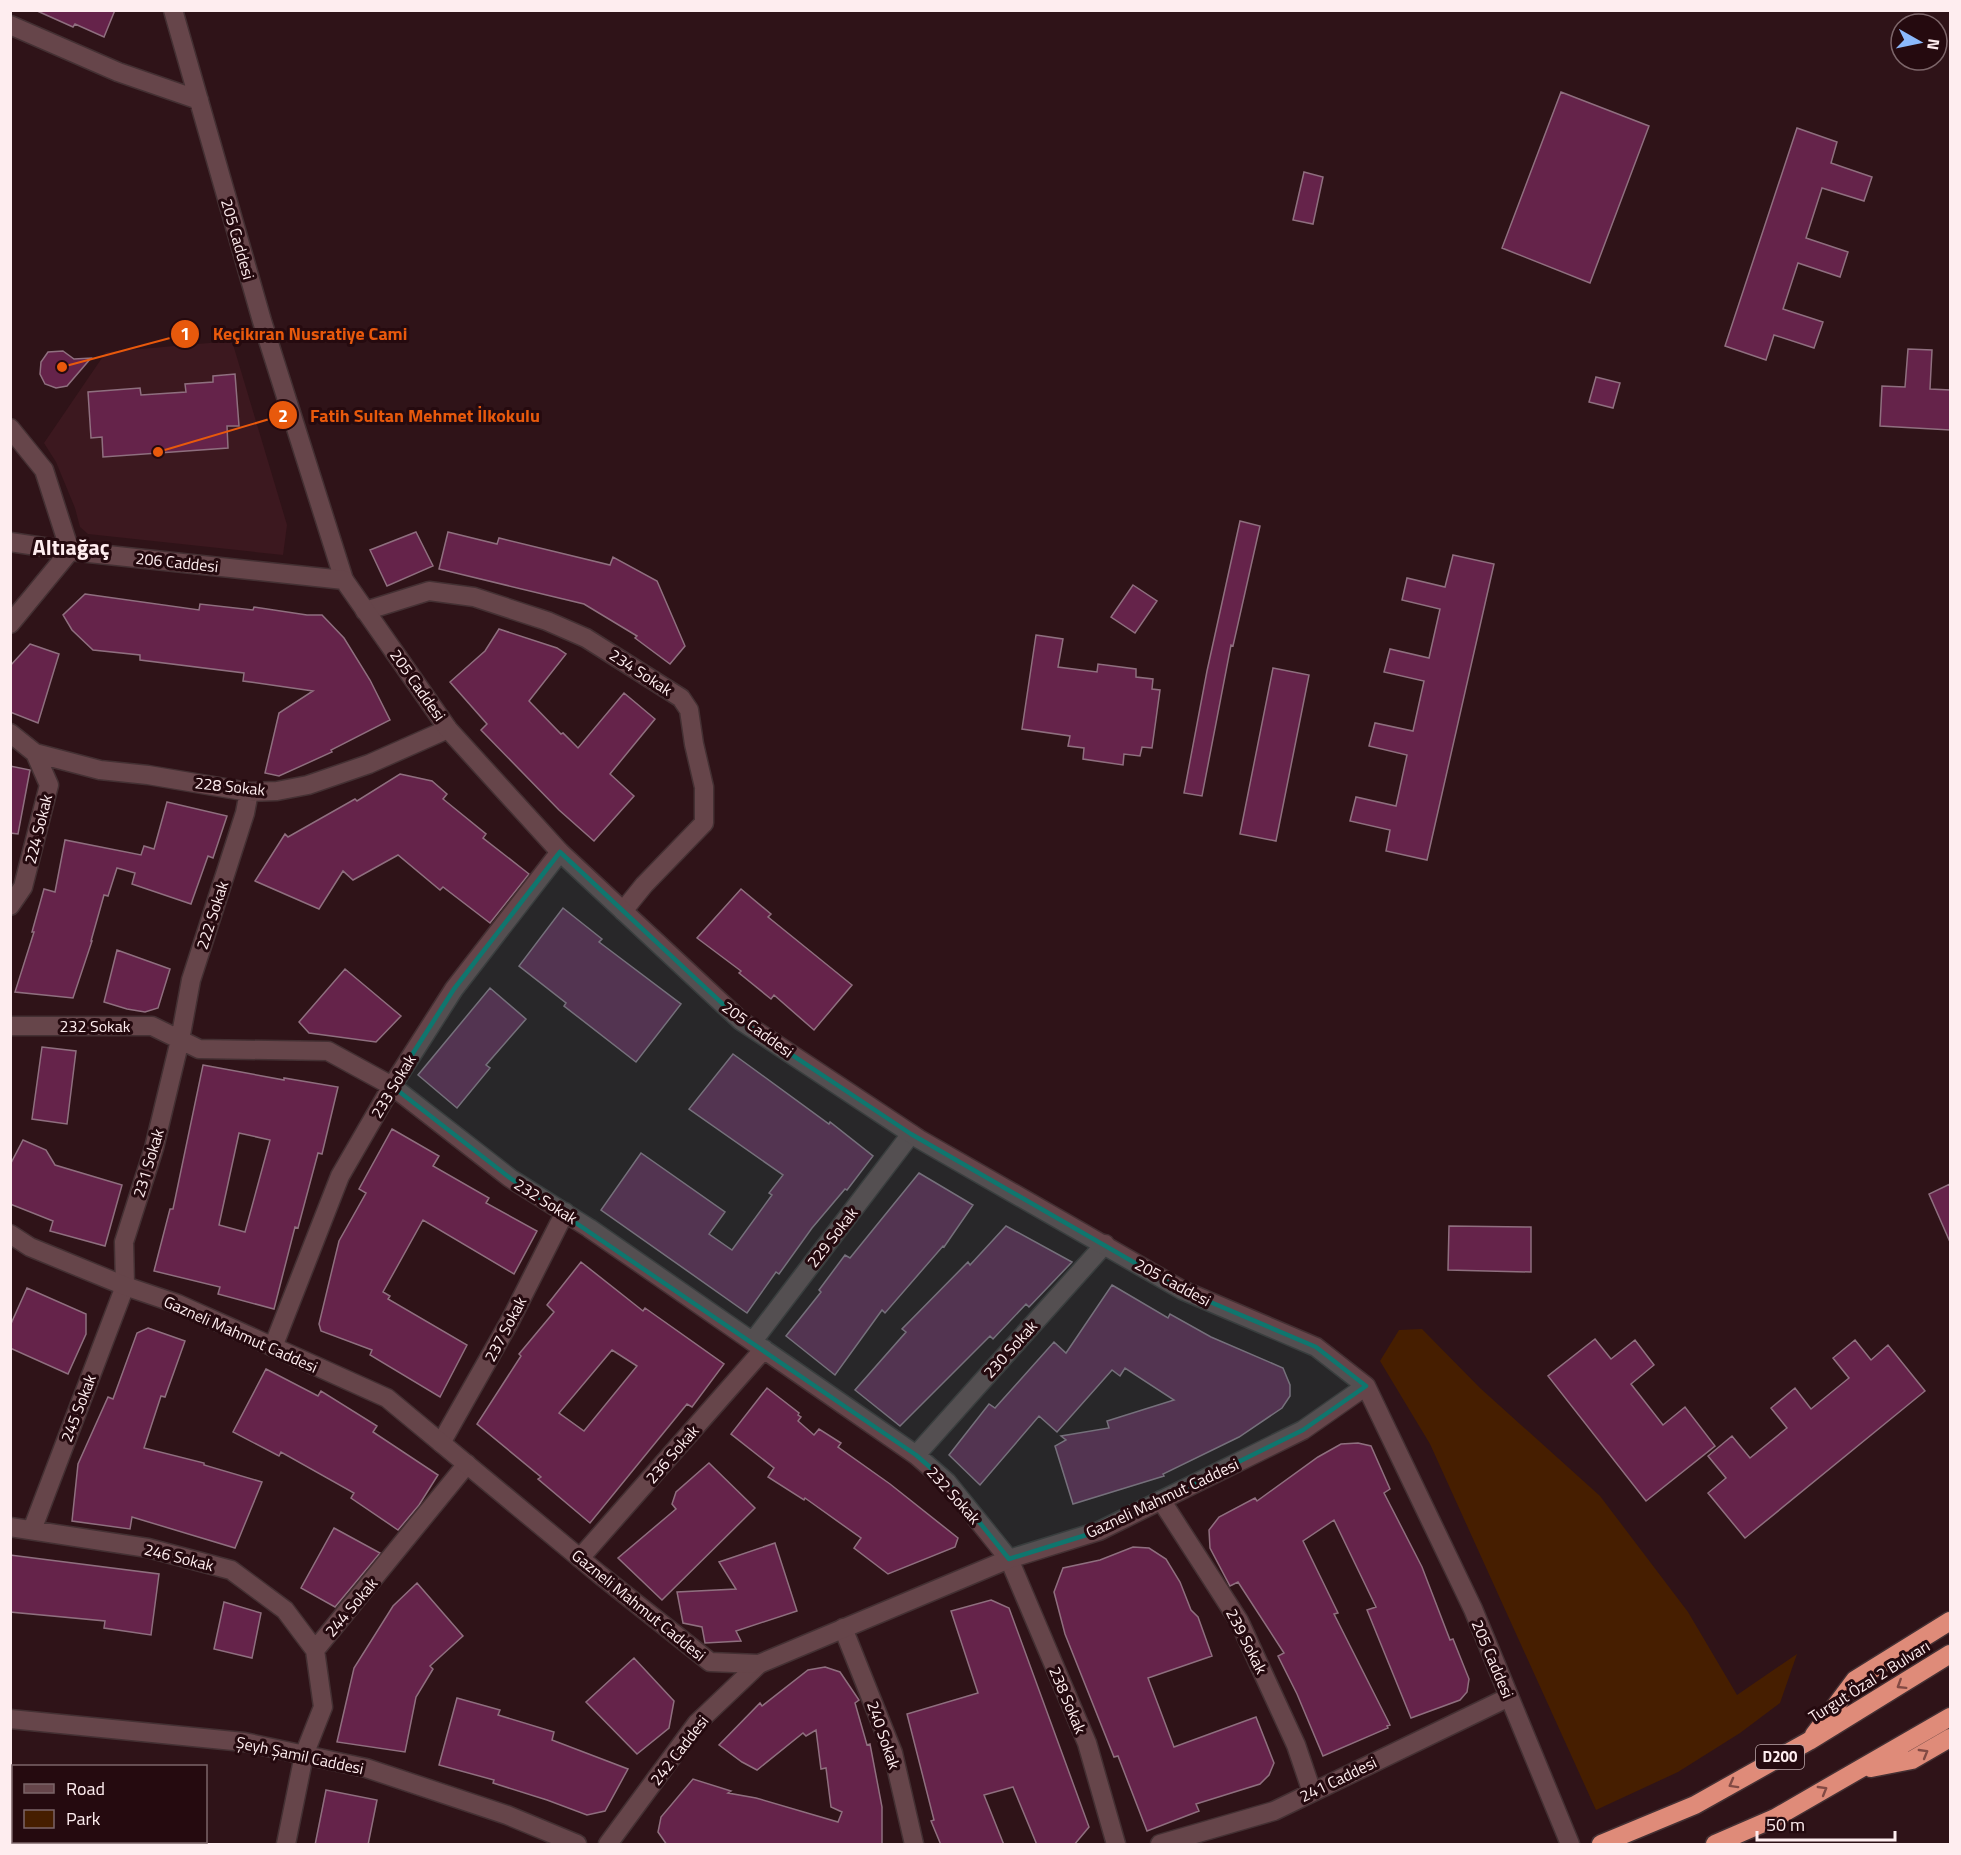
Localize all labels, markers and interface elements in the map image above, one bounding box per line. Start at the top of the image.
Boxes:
north arrow [1889,12,1949,72]
text: N [1921,37,1947,52]
street label: 205 Caddesi [215,196,261,282]
callout: Keçikıran Nusratiye Cami [170,316,419,352]
text: 1 [180,320,190,347]
text: Keçikıran Nusratiye Cami [213,320,407,347]
callout: Fatih Sultan Mehmet İlkokulu [268,397,552,433]
text: 2 [278,402,288,429]
text: Fatih Sultan Mehmet İlkokulu [310,402,540,429]
district label: Altıağaç [33,530,109,564]
street label: 206 Caddesi [134,546,220,578]
street label: 234 Sokak [605,643,678,702]
street label: 205 Caddesi [384,644,452,726]
street label: 228 Sokak [194,770,267,802]
street label: 224 Sokak [18,791,58,866]
street label: 222 Sokak [190,877,234,952]
street label: 205 Caddesi [717,995,799,1063]
street label: 232 Sokak [60,1014,131,1038]
street label: 233 Sokak [364,1049,422,1123]
street label: 231 Sokak [126,1125,170,1200]
street label: 232 Sokak [510,1172,583,1230]
street label: 229 Sokak [801,1201,863,1272]
street label: 205 Caddesi [1131,1252,1215,1312]
street label: Gazneli Mahmut Caddesi [160,1289,322,1379]
street label: 237 Sokak [478,1292,532,1366]
street label: 230 Sokak [977,1314,1043,1383]
street label: 245 Sokak [54,1370,102,1445]
street label: 236 Sokak [640,1419,705,1489]
street label: Gazneli Mahmut Caddesi [1082,1452,1242,1544]
street label: 232 Sokak [921,1461,987,1530]
street label: 246 Sokak [142,1537,217,1577]
street label: Gazneli Mahmut Caddesi [567,1543,711,1667]
street label: 244 Sokak [319,1572,383,1642]
street label: 239 Sokak [1220,1604,1274,1678]
street label: 205 Caddesi [1466,1616,1520,1702]
street label: Turgut Özal 2 Bulvarı [1804,1634,1934,1728]
street label: 238 Sokak [1043,1663,1093,1738]
one-way arrow [1897,1677,1907,1689]
street label: 240 Sokak [861,1698,907,1773]
street label: 242 Caddesi [644,1710,714,1790]
street label: Şeyh Şamil Caddesi [234,1730,366,1780]
road number: D200 [1756,1745,1804,1769]
one-way arrow [1918,1748,1928,1760]
street label: 241 Caddesi [1295,1750,1381,1808]
legend [12,1765,207,1843]
text: Road [66,1775,105,1802]
one-way arrow [1728,1777,1739,1788]
one-way arrow [1817,1786,1827,1797]
scale bar [1757,1804,1895,1842]
text: Park [66,1805,101,1832]
text: 50 m [1766,1811,1805,1838]

